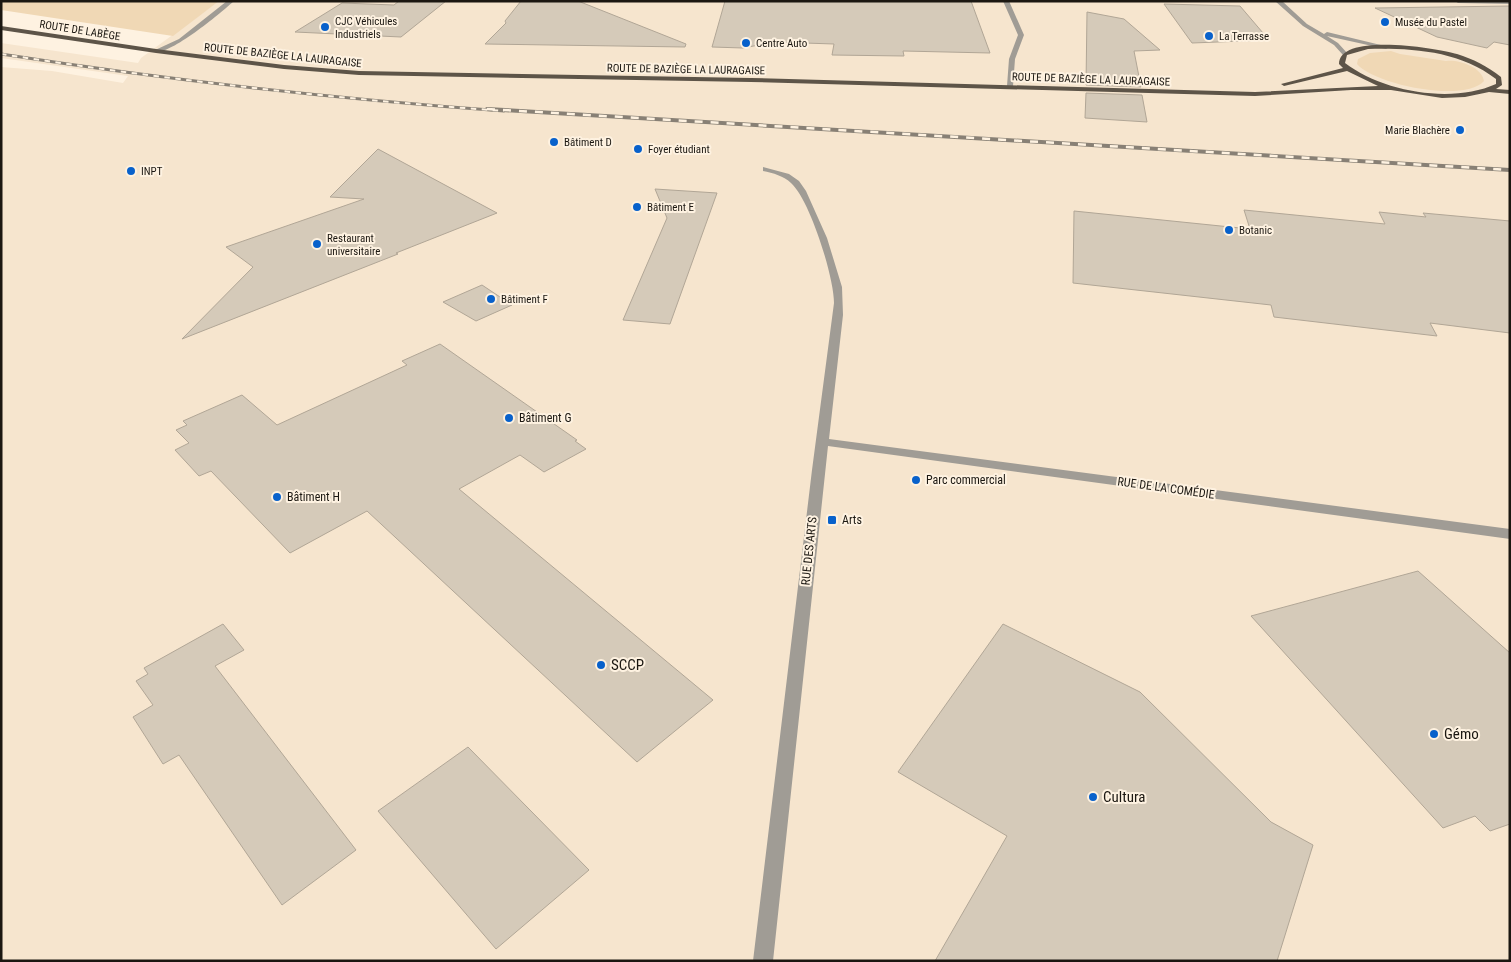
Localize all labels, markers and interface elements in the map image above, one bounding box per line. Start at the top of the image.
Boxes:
place label: CJC Véhicules Industriels [335,15,397,41]
marker: Musée du Pastel [1379,16,1391,28]
place label: Musée du Pastel [1395,16,1467,29]
street label: ROUTE DE LABÈGE [39,18,122,43]
marker: CJC Véhicules Industriels [319,21,331,33]
marker: La Terrasse [1203,30,1215,42]
place label: La Terrasse [1219,30,1269,43]
marker: Centre Auto [740,37,752,49]
place label: Centre Auto [756,37,808,50]
street label: ROUTE DE BAZIÈGE LA LAURAGAISE [204,41,363,70]
street label: ROUTE DE BAZIÈGE LA LAURAGAISE [607,62,766,77]
street label: ROUTE DE BAZIÈGE LA LAURAGAISE [1012,70,1171,89]
place label: Marie Blachère [1385,124,1450,137]
marker: Marie Blachère [1454,124,1466,136]
marker: Bâtiment D [548,136,560,148]
place label: Bâtiment D [564,136,612,149]
marker: Foyer étudiant [632,143,644,155]
place label: Foyer étudiant [648,143,710,156]
marker: INPT [125,165,137,177]
place label: INPT [141,165,163,178]
marker: Bâtiment E [631,201,643,213]
place label: Bâtiment E [647,201,695,214]
marker: Botanic [1223,224,1235,236]
place label: Botanic [1239,224,1272,237]
place label: Restaurant universitaire [327,232,380,258]
marker: Restaurant universitaire [311,238,323,250]
marker: Bâtiment F [485,293,497,305]
place label: Bâtiment F [501,293,548,306]
place label: Bâtiment G [519,411,571,425]
marker: Bâtiment G [503,412,515,424]
place label: Parc commercial [926,473,1006,487]
street label: RUE DE LA COMÉDIE [1117,473,1216,502]
marker: Parc commercial [910,474,922,486]
place label: Bâtiment H [287,490,340,504]
marker: Bâtiment H [271,491,283,503]
place label: Arts [842,513,862,527]
marker: Arts [826,514,838,526]
street label: RUE DES ARTS [798,516,820,586]
place label: SCCP [611,656,644,674]
marker: SCCP [595,659,607,671]
place label: Gémo [1444,725,1479,743]
marker: Gémo [1428,728,1440,740]
place label: Cultura [1103,788,1145,806]
marker: Cultura [1087,791,1099,803]

